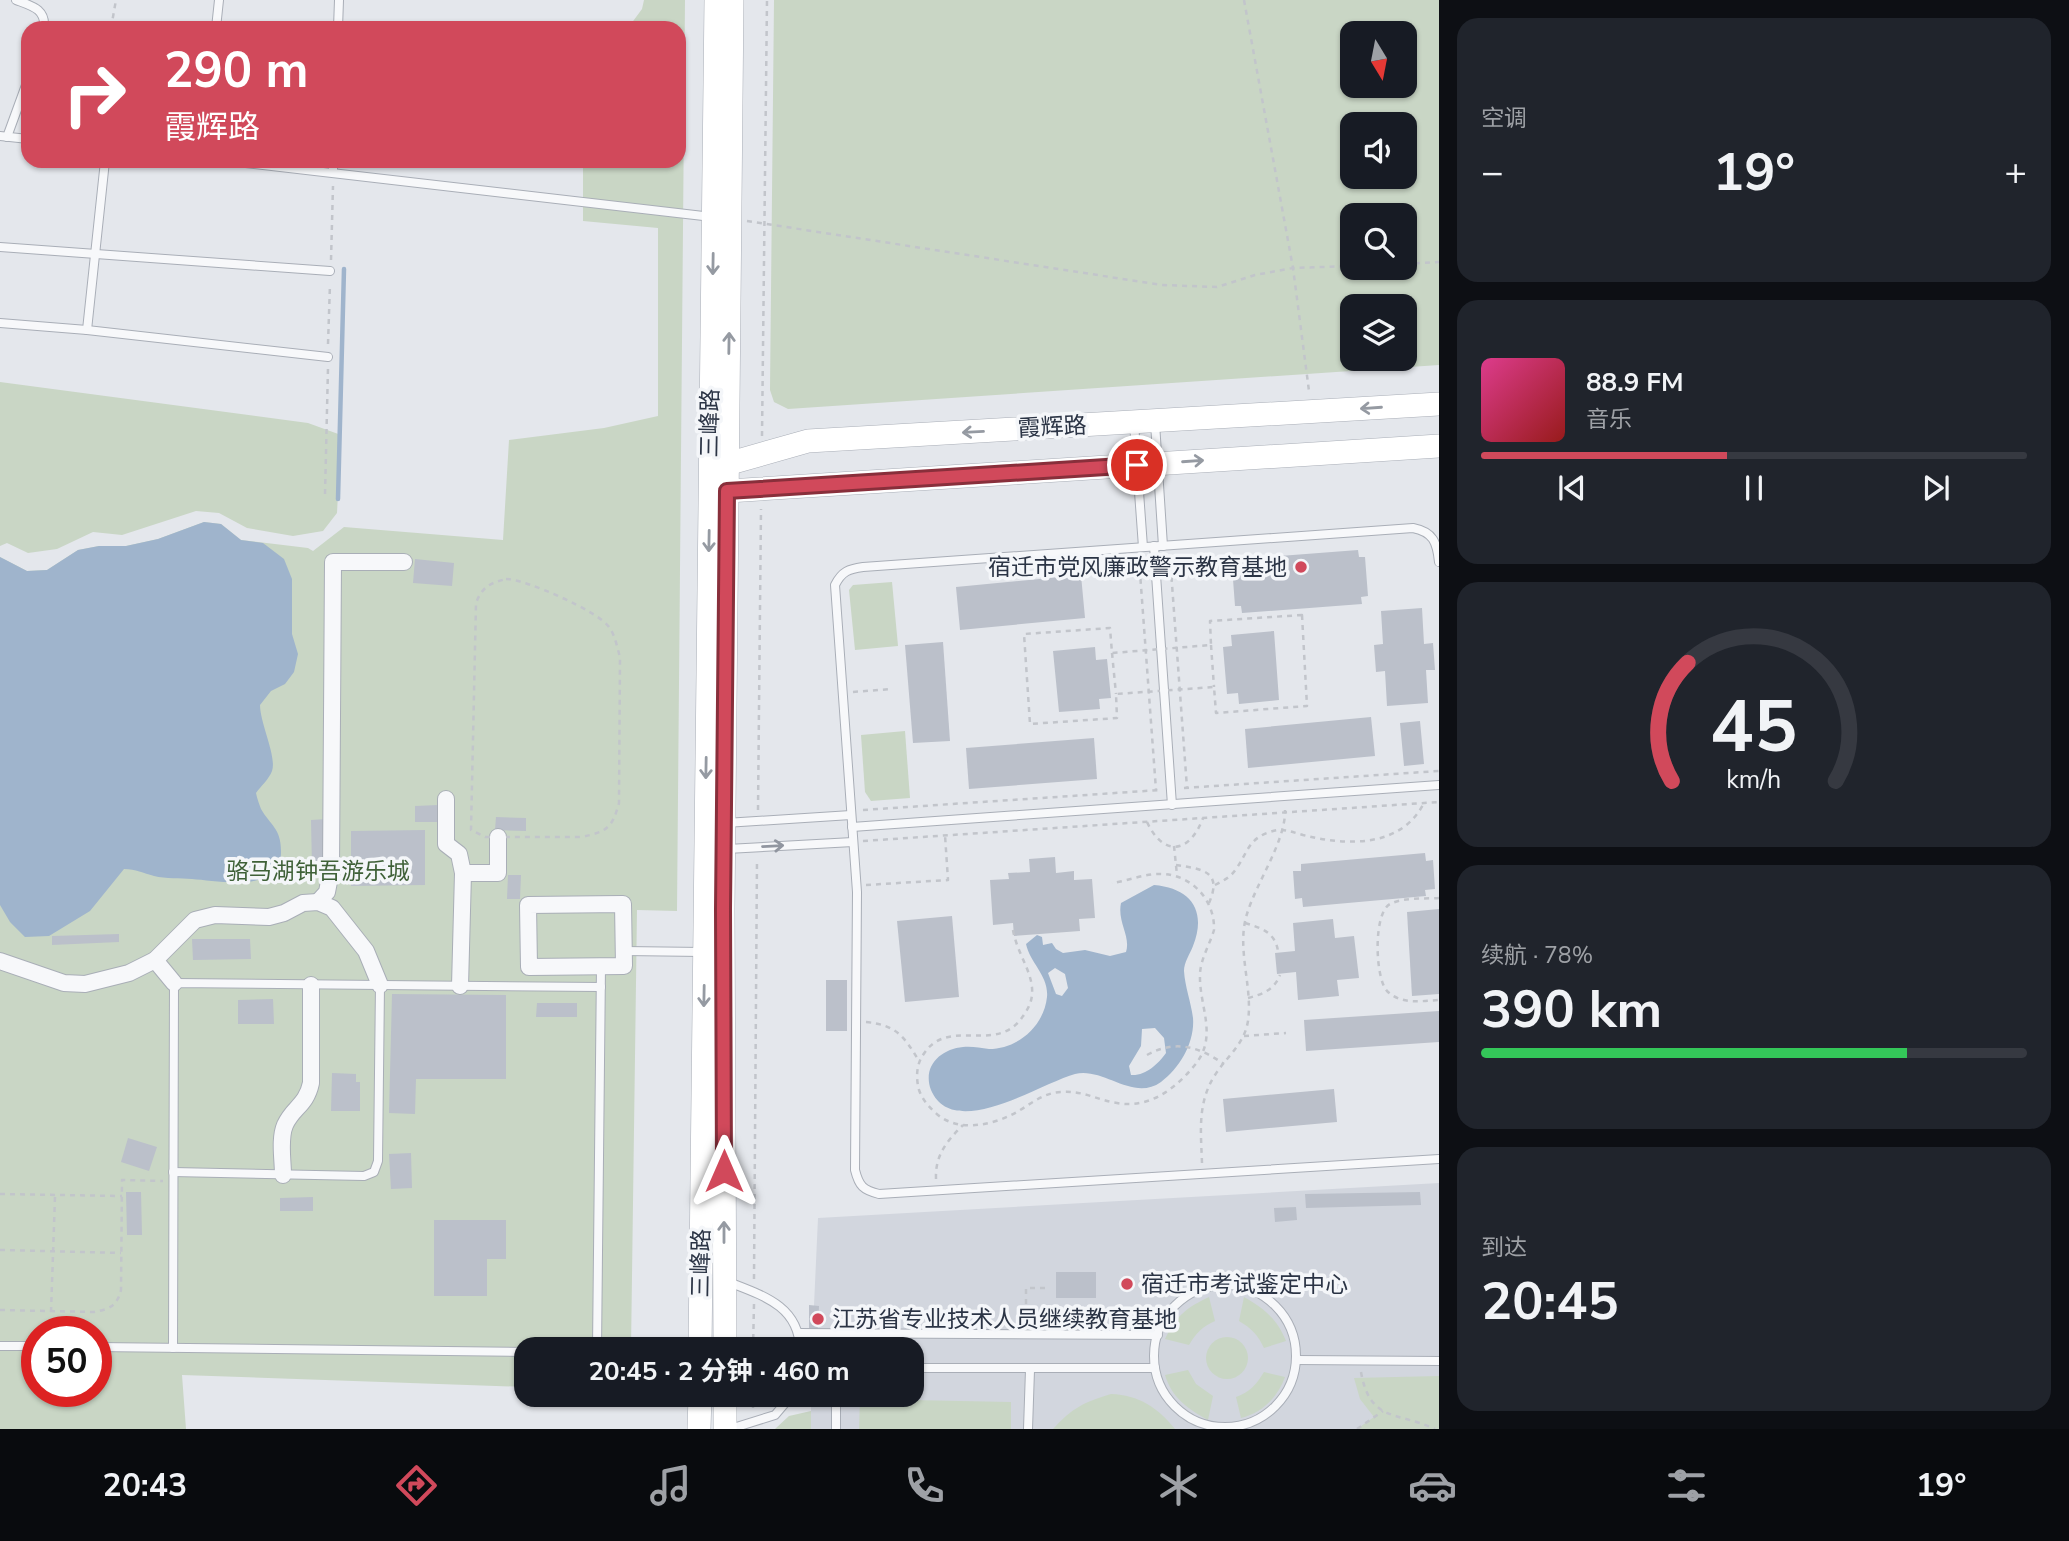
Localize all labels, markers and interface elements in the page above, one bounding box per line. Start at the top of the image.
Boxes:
north arrow [1340,21,1418,98]
map controls [1340,21,1417,371]
text: 290 m [164,37,308,104]
icon: right [49,49,140,140]
text: 空调 [1481,103,1527,134]
text: 霞辉路 [164,106,260,149]
button: sound [1340,112,1417,189]
text: 19° [1713,137,1795,208]
text: − [1481,147,1504,198]
text: + [2004,147,2027,198]
button: search [1340,203,1417,280]
one-way arrow [706,252,720,275]
button: layers [1340,294,1417,371]
one-way arrow [722,332,736,355]
text: 88.9 FM [1586,365,1683,400]
street label: 三峰路 [694,388,726,458]
one-way arrow [1360,402,1383,415]
text: 音乐 [1586,404,1632,435]
street label: 霞辉路 [1017,410,1087,444]
one-way arrow [961,425,984,438]
pin [1107,435,1167,495]
icon: arrive [1118,446,1156,484]
one-way arrow [1181,454,1204,467]
icon: previous [1553,469,1591,507]
icon: pause [1735,469,1773,507]
icon: next [1917,469,1955,507]
one-way arrow [702,529,715,552]
place label: 宿迁市党风廉政警示教育基地 [988,552,1287,583]
marker: 宿迁市党风廉政警示教育基地 [1293,559,1309,575]
text: 45 [1710,677,1798,777]
one-way arrow [699,756,713,779]
text: km/h [1726,762,1782,796]
one-way arrow [762,840,785,853]
park label: 骆马湖钟吾游乐城 [226,856,410,887]
text: 续航 · 78% [1481,940,1593,971]
text: 390 km [1481,974,1662,1045]
one-way arrow [697,984,711,1007]
position arrow [687,1134,761,1208]
one-way arrow [717,1221,731,1244]
street label: 三峰路 [685,1228,717,1298]
text: 到达 [1481,1232,1527,1263]
text: 20:45 [1481,1266,1619,1337]
place label: 宿迁市考试鉴定中心 [1141,1269,1348,1300]
marker: 宿迁市考试鉴定中心 [1119,1276,1135,1292]
place label: 江苏省专业技术人员继续教育基地 [832,1304,1177,1335]
marker: 江苏省专业技术人员继续教育基地 [810,1311,826,1327]
speed limit sign: 50 [21,1316,112,1407]
text: 20:45 · 2 分钟 · 460 m [588,1354,850,1389]
icon: directions [392,1461,441,1510]
icon: music [646,1461,695,1510]
icon: phone [900,1461,949,1510]
icon: climate [1154,1461,1203,1510]
icon: car [1408,1461,1457,1510]
icon: filters [1662,1461,1711,1510]
text: 20:43 [102,1464,187,1507]
text: 19° [1916,1464,1966,1507]

